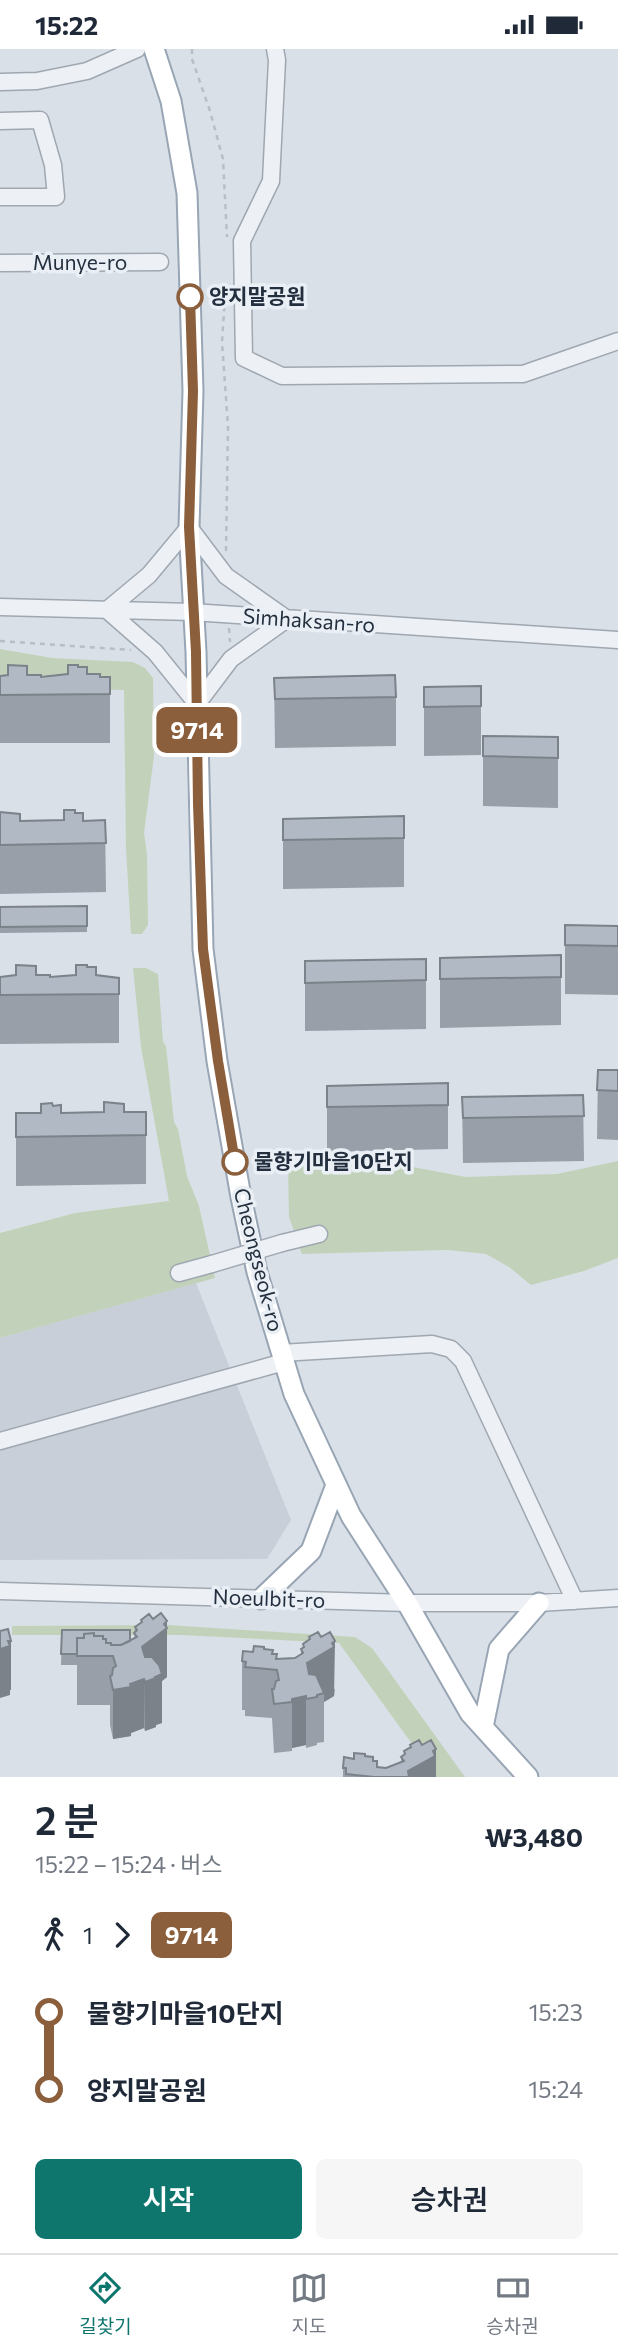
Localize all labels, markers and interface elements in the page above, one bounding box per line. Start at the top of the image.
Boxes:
text: 15:22 [35,9,98,40]
street label: Munye-ro [33,249,127,274]
place label: 양지말공원 [209,283,306,308]
marker: 양지말공원 [177,284,203,310]
street label: Simhaksan-ro [242,602,376,637]
line badge: 9714 [148,707,246,753]
text: 9714 [170,715,224,744]
place label: 물향기마을10단지 [254,1148,413,1173]
marker: 물향기마을10단지 [222,1149,248,1175]
street label: Cheongseok-ro [230,1185,289,1334]
street label: Noeulbit-ro [212,1583,326,1612]
text: 2 분 [35,1796,99,1843]
text: ₩3,480 [485,1821,583,1852]
text: 15:22 – 15:24 · 버스 [35,1850,223,1878]
icon: walk [35,1916,73,1954]
icon: forward [103,1916,141,1954]
text: 9714 [165,1920,218,1949]
text: 1 [83,1921,93,1949]
text: 물향기마을10단지 [87,1997,283,2028]
text: 15:23 [529,1998,583,2026]
text: 양지말공원 [87,2074,207,2105]
text: 15:24 [528,2075,583,2103]
button: 시작 [35,2159,302,2239]
button: 승차권 [316,2159,583,2239]
tab: 길찾기 [79,2269,132,2338]
tab: 지도 [290,2269,328,2338]
tab: 승차권 [486,2269,539,2338]

